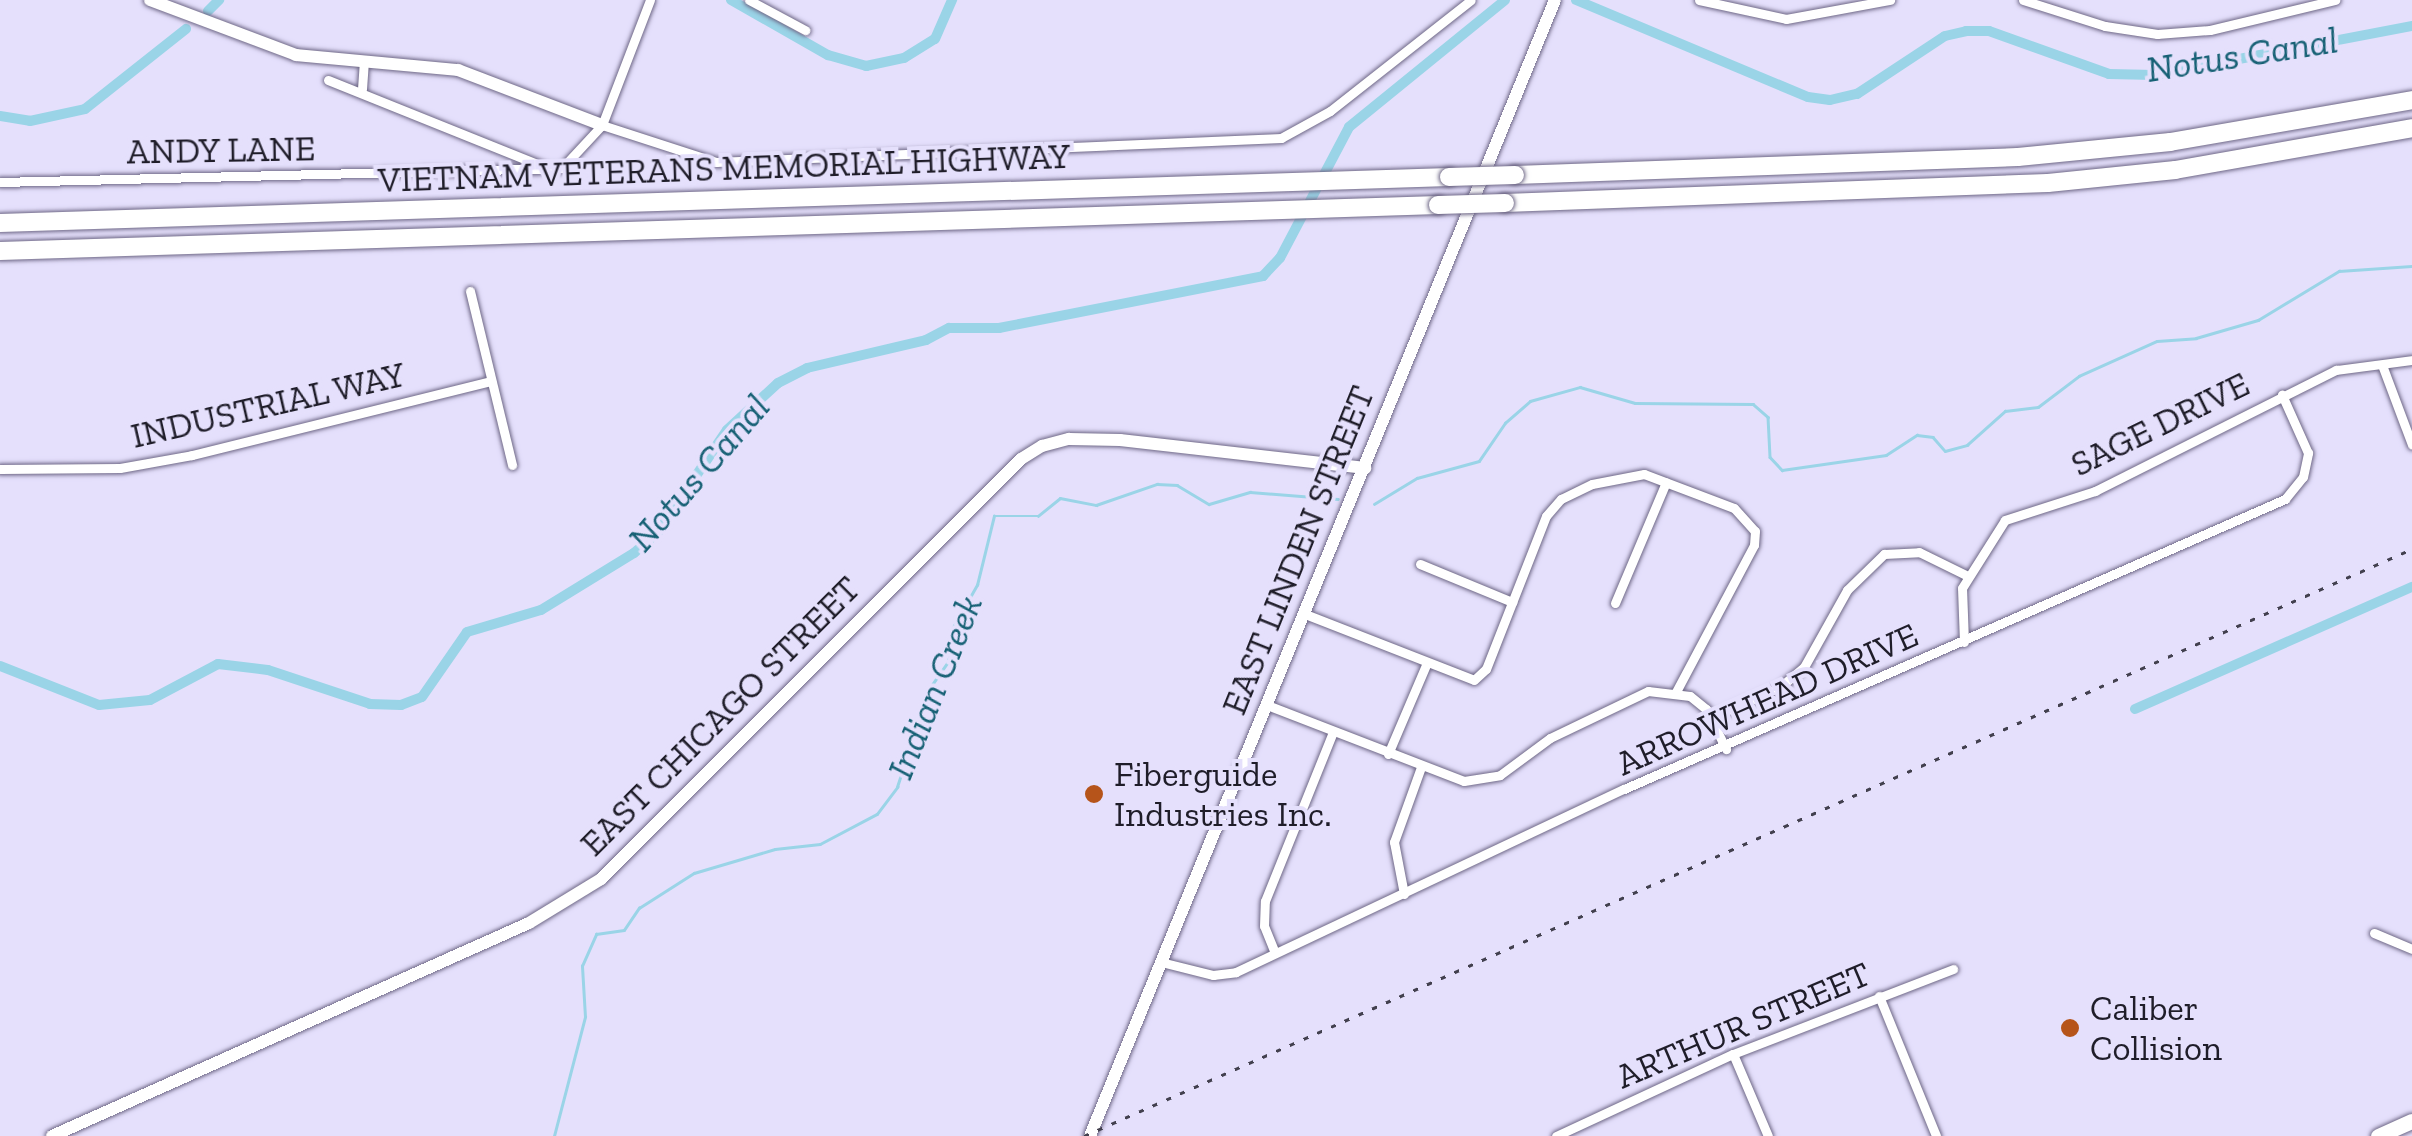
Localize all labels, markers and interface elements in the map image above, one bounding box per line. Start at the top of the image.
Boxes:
water label: Notus Canal [2143,17,2341,93]
street label: ANDY LANE [126,127,316,173]
street label: VIETNAM VETERANS MEMORIAL HIGHWAY [376,135,1072,201]
street label: INDUSTRIAL WAY [126,353,410,457]
street label: SAGE DRIVE [2064,363,2256,485]
street label: EAST LINDEN STREET [1213,379,1383,721]
water label: Notus Canal [618,385,780,561]
street label: EAST CHICAGO STREET [571,567,869,865]
water label: Indian Creek [877,588,993,786]
street label: ARROWHEAD DRIVE [1610,614,1924,784]
place label: Fiberguide Industries Inc. [1114,753,1332,835]
marker: Fiberguide Industries Inc. [1083,783,1105,805]
street label: ARTHUR STREET [1610,953,1876,1097]
place label: Caliber Collision [2090,987,2222,1069]
marker: Caliber Collision [2059,1017,2081,1039]

